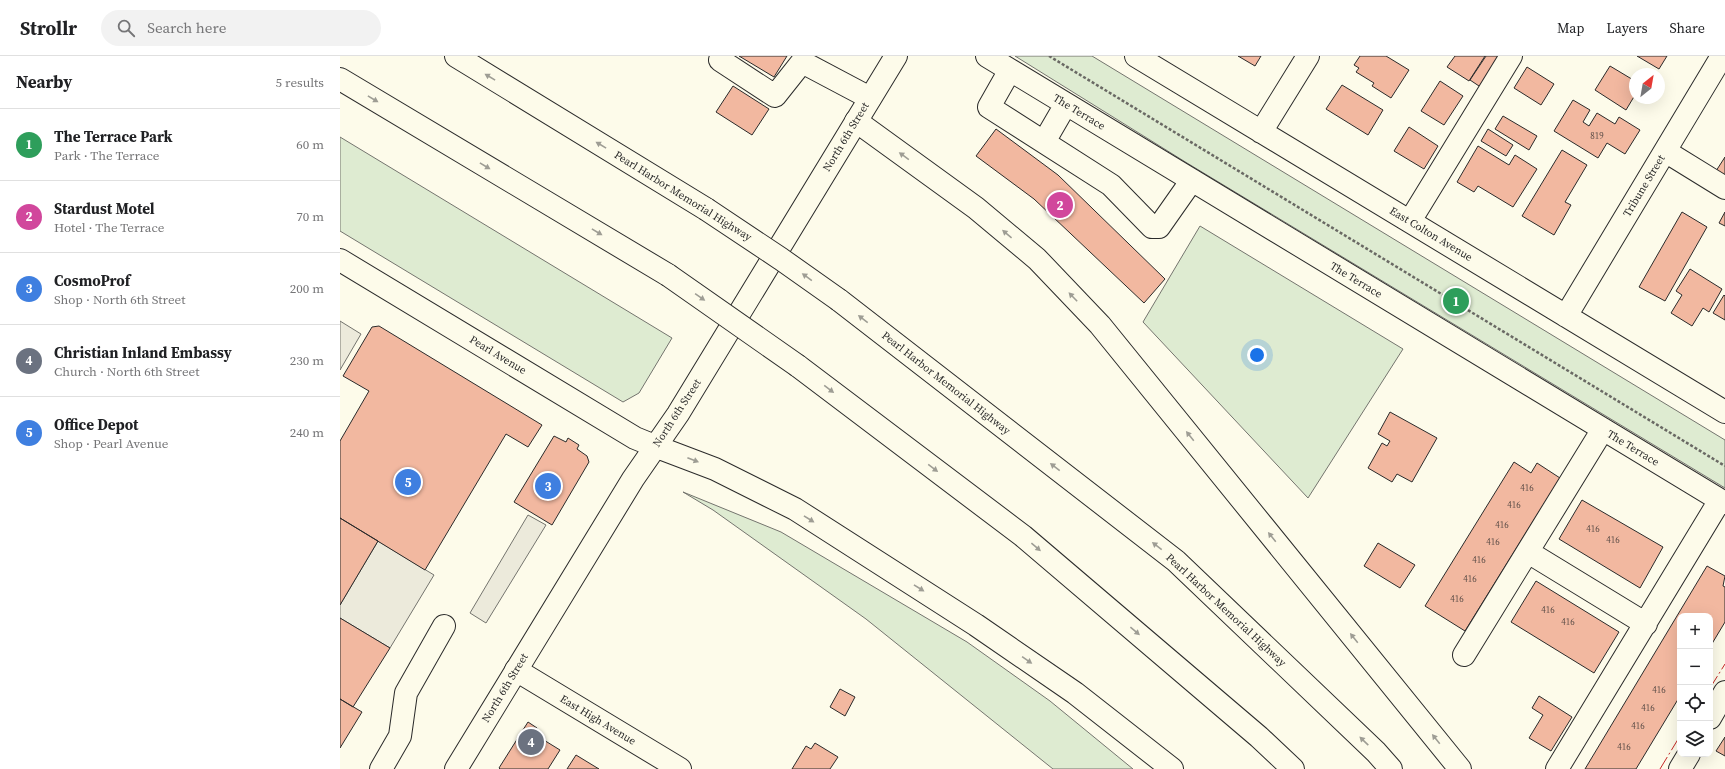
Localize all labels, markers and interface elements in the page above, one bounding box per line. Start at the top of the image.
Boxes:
search box [101,10,381,46]
text: Strollr [20,15,77,41]
icon: search [115,17,137,39]
text: Search here [147,17,226,38]
text: Map [1557,18,1584,38]
text: Layers [1606,18,1648,38]
text: Share [1670,18,1705,38]
north arrow [1629,68,1665,104]
text: Nearby [16,70,72,94]
one-way arrow [484,73,496,80]
text: 5 results [276,74,324,91]
street label: The Terrace [1050,91,1108,134]
one-way arrow [368,96,379,103]
street label: North 6th Street [819,99,873,174]
text: The Terrace Park [54,126,173,147]
house number: 819 [1590,130,1604,142]
text: 1 [25,136,33,153]
text: 60 m [296,136,324,153]
one-way arrow [595,141,607,148]
text: Park · The Terrace [54,147,159,164]
street label: Pearl Harbor Memorial Highway [611,147,755,245]
one-way arrow [899,152,909,160]
street label: Tribune Street [1620,152,1669,220]
one-way arrow [479,162,491,169]
pin: 2 [1047,190,1073,220]
text: Stardust Motel [54,198,155,219]
street label: East Colton Avenue [1387,203,1476,265]
text: 2 [25,208,33,225]
text: 70 m [296,208,324,225]
text: Hotel · The Terrace [54,219,164,236]
one-way arrow [591,229,603,236]
one-way arrow [1002,230,1013,239]
street label: The Terrace [1327,259,1385,302]
text: CosmoProf [54,270,130,291]
one-way arrow [802,274,812,282]
text: 3 [25,280,33,297]
text: 200 m [290,280,324,297]
pin: 1 [1443,286,1469,316]
text: Shop · North 6th Street [54,291,185,308]
one-way arrow [1069,292,1078,302]
one-way arrow [694,293,705,301]
one-way arrow [858,315,868,323]
street label: Pearl Harbor Memorial Highway [878,328,1014,438]
street label: Pearl Avenue [467,332,530,378]
text: Christian Inland Embassy [54,342,232,363]
your location [1247,345,1267,365]
text: 4 [25,352,33,369]
text: 230 m [290,352,324,369]
text: Church · North 6th Street [54,363,199,380]
street label: North 6th Street [649,376,705,450]
one-way arrow [824,385,834,393]
text: Office Depot [54,414,138,435]
text: 5 [25,424,33,441]
text: 240 m [290,424,324,441]
street label: The Terrace [1604,427,1662,470]
one-way arrow [1186,430,1194,441]
text: Shop · Pearl Avenue [54,435,168,452]
one-way arrow [688,458,700,464]
one-way arrow [927,463,938,472]
one-way arrow [1049,463,1060,471]
pin: 5 [395,467,421,497]
pin: 3 [535,471,561,501]
house number: 416 [1520,482,1534,494]
house number: 416 [1507,499,1521,511]
one-way arrow [803,515,815,522]
house number: 416 [1495,519,1509,531]
house number: 416 [1586,523,1600,535]
one-way arrow [1267,531,1276,542]
house number: 416 [1606,534,1620,546]
house number: 416 [1486,536,1500,548]
one-way arrow [1031,542,1041,551]
one-way arrow [1152,542,1163,551]
street label: Pearl Harbor Memorial Highway [1163,550,1290,670]
house number: 416 [1472,554,1486,566]
house number: 416 [1463,573,1477,585]
one-way arrow [913,585,925,592]
house number: 416 [1450,593,1464,605]
house number: 416 [1541,604,1555,616]
map controls [1677,613,1713,757]
button: + [1677,613,1713,649]
house number: 416 [1561,616,1575,628]
one-way arrow [1130,626,1140,636]
one-way arrow [1349,632,1358,643]
button: − [1677,649,1713,685]
street label: North 6th Street [478,650,532,725]
one-way arrow [1022,656,1032,664]
house number: 416 [1652,684,1666,696]
button: locate [1677,685,1713,721]
street label: East High Avenue [557,691,639,749]
house number: 416 [1641,702,1655,714]
house number: 416 [1631,720,1645,732]
button: layers [1677,721,1713,757]
pin: 4 [518,727,544,757]
one-way arrow [1431,733,1440,744]
one-way arrow [1359,736,1369,746]
house number: 416 [1617,741,1631,753]

